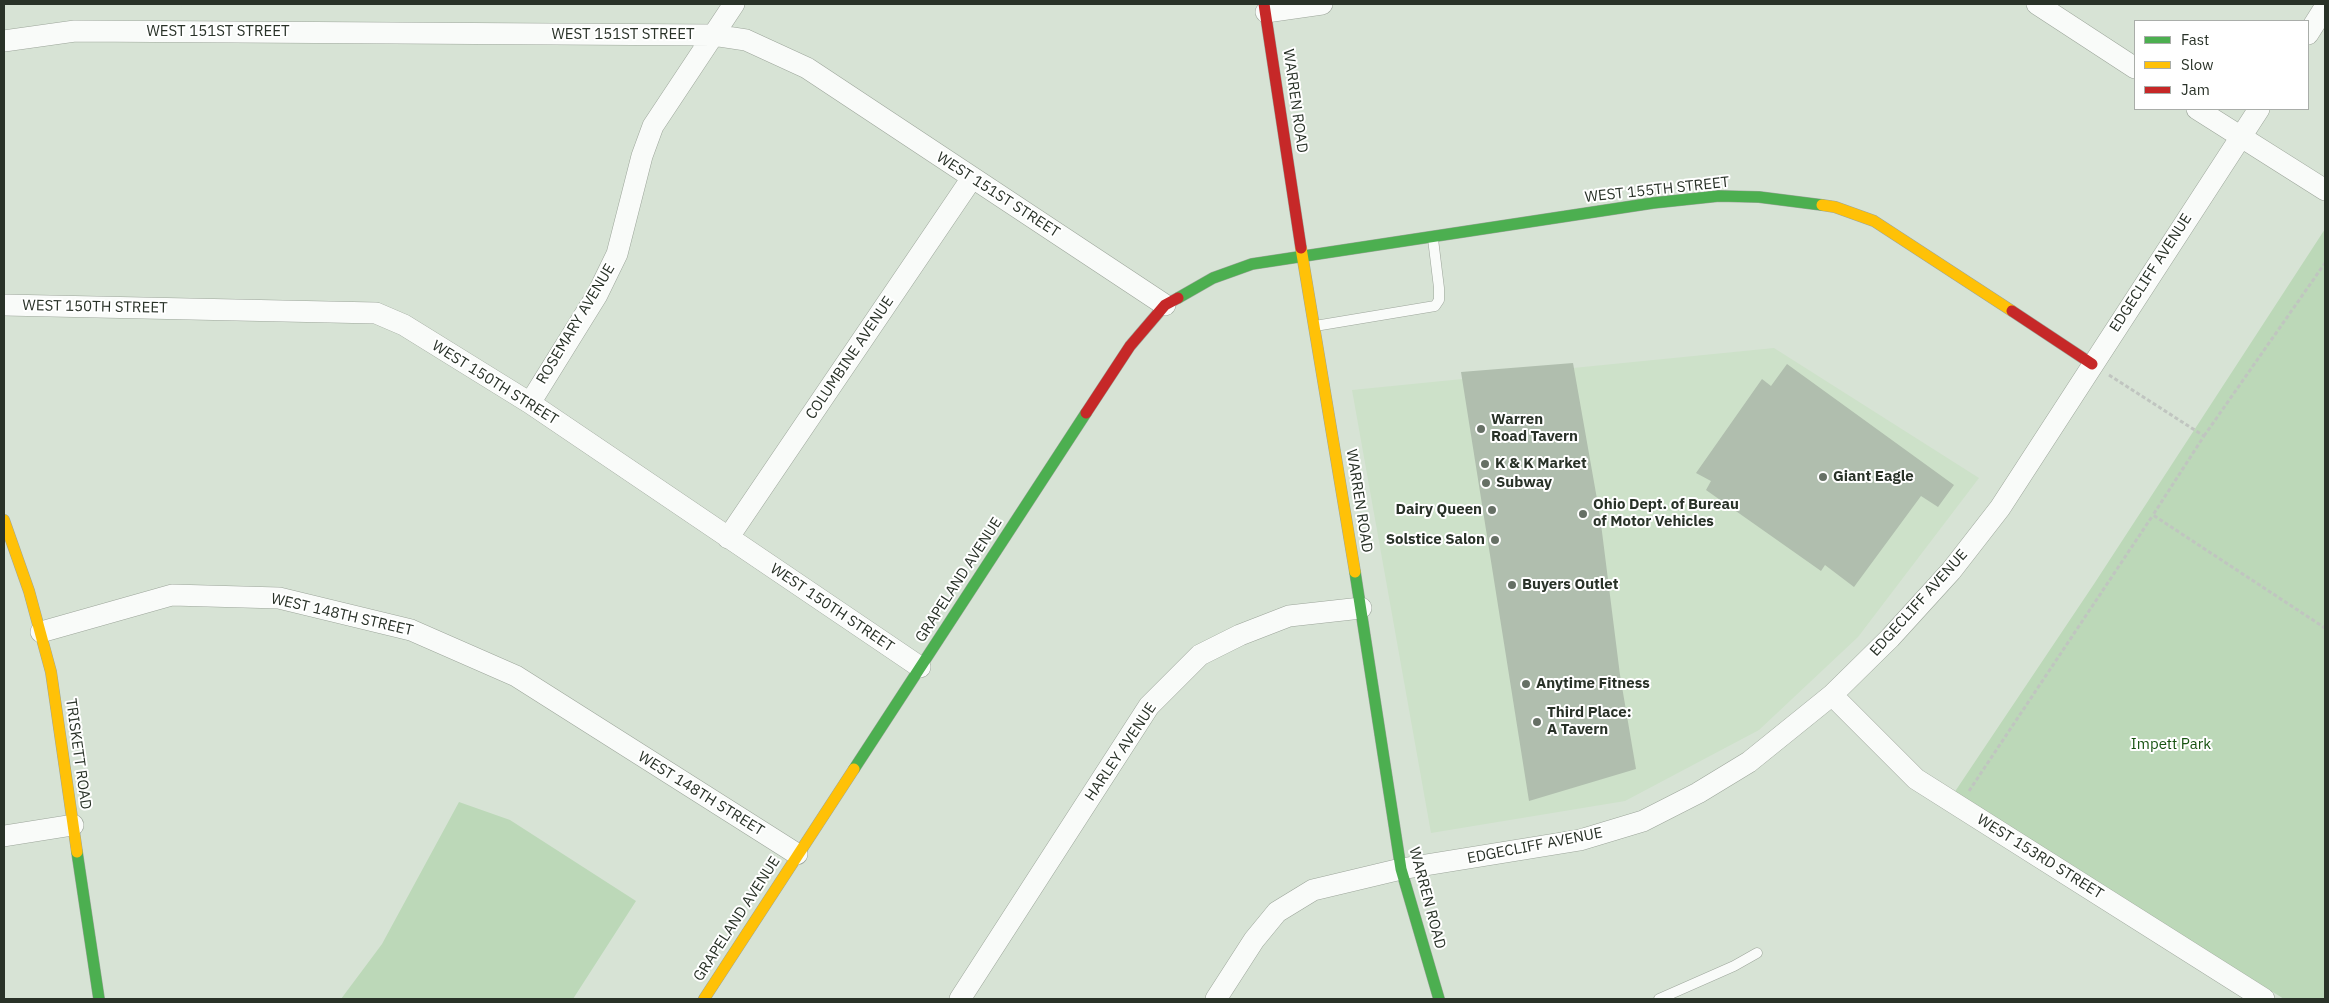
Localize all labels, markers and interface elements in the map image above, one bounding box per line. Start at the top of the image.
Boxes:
legend [2134,20,2309,110]
street label: WEST 151ST STREET [146,23,290,41]
street label: WEST 151ST STREET [551,26,695,44]
text: Fast [2181,30,2209,49]
street label: WARREN ROAD [1279,48,1311,154]
text: Slow [2181,55,2214,74]
text: Jam [2181,80,2210,99]
street label: WEST 151ST STREET [933,148,1063,242]
street label: WEST 155TH STREET [1584,173,1730,207]
street label: EDGECLIFF AVENUE [2106,210,2196,336]
street label: ROSEMARY AVENUE [533,261,619,387]
street label: COLUMBINE AVENUE [802,293,898,423]
street label: WEST 150TH STREET [22,297,168,317]
street label: WEST 150TH STREET [429,337,561,429]
place label: Warren Road Tavern [1491,411,1578,446]
marker: Warren Road Tavern [1475,423,1487,435]
street label: WARREN ROAD [1342,448,1376,554]
place label: K & K Market [1495,455,1587,473]
marker: K & K Market [1479,458,1491,470]
place label: Giant Eagle [1833,468,1914,486]
marker: Giant Eagle [1817,471,1829,483]
place label: Subway [1496,474,1552,492]
marker: Subway [1480,477,1492,489]
place label: Ohio Dept. of Bureau of Motor Vehicles [1593,496,1739,531]
place label: Dairy Queen [1396,501,1482,519]
marker: Dairy Queen [1486,504,1498,516]
marker: Ohio Dept. of Bureau of Motor Vehicles [1577,508,1589,520]
street label: GRAPELAND AVENUE [912,514,1006,646]
place label: Solstice Salon [1386,531,1485,549]
marker: Solstice Salon [1489,534,1501,546]
street label: EDGECLIFF AVENUE [1866,546,1972,660]
street label: WEST 150TH STREET [767,560,897,656]
place label: Buyers Outlet [1522,576,1619,594]
marker: Buyers Outlet [1506,579,1518,591]
street label: WEST 148TH STREET [269,590,415,640]
place label: Anytime Fitness [1536,675,1650,693]
marker: Anytime Fitness [1520,678,1532,690]
street label: TRISKETT ROAD [61,697,95,811]
street label: HARLEY AVENUE [1081,699,1161,805]
place label: Third Place: A Tavern [1547,704,1632,739]
marker: Third Place: A Tavern [1531,716,1543,728]
park label: Impett Park [2131,736,2211,754]
street label: WEST 148TH STREET [635,748,767,840]
street label: WEST 153RD STREET [1973,811,2107,903]
street label: EDGECLIFF AVENUE [1466,824,1604,868]
street label: WARREN ROAD [1405,845,1449,951]
street label: GRAPELAND AVENUE [690,853,784,985]

